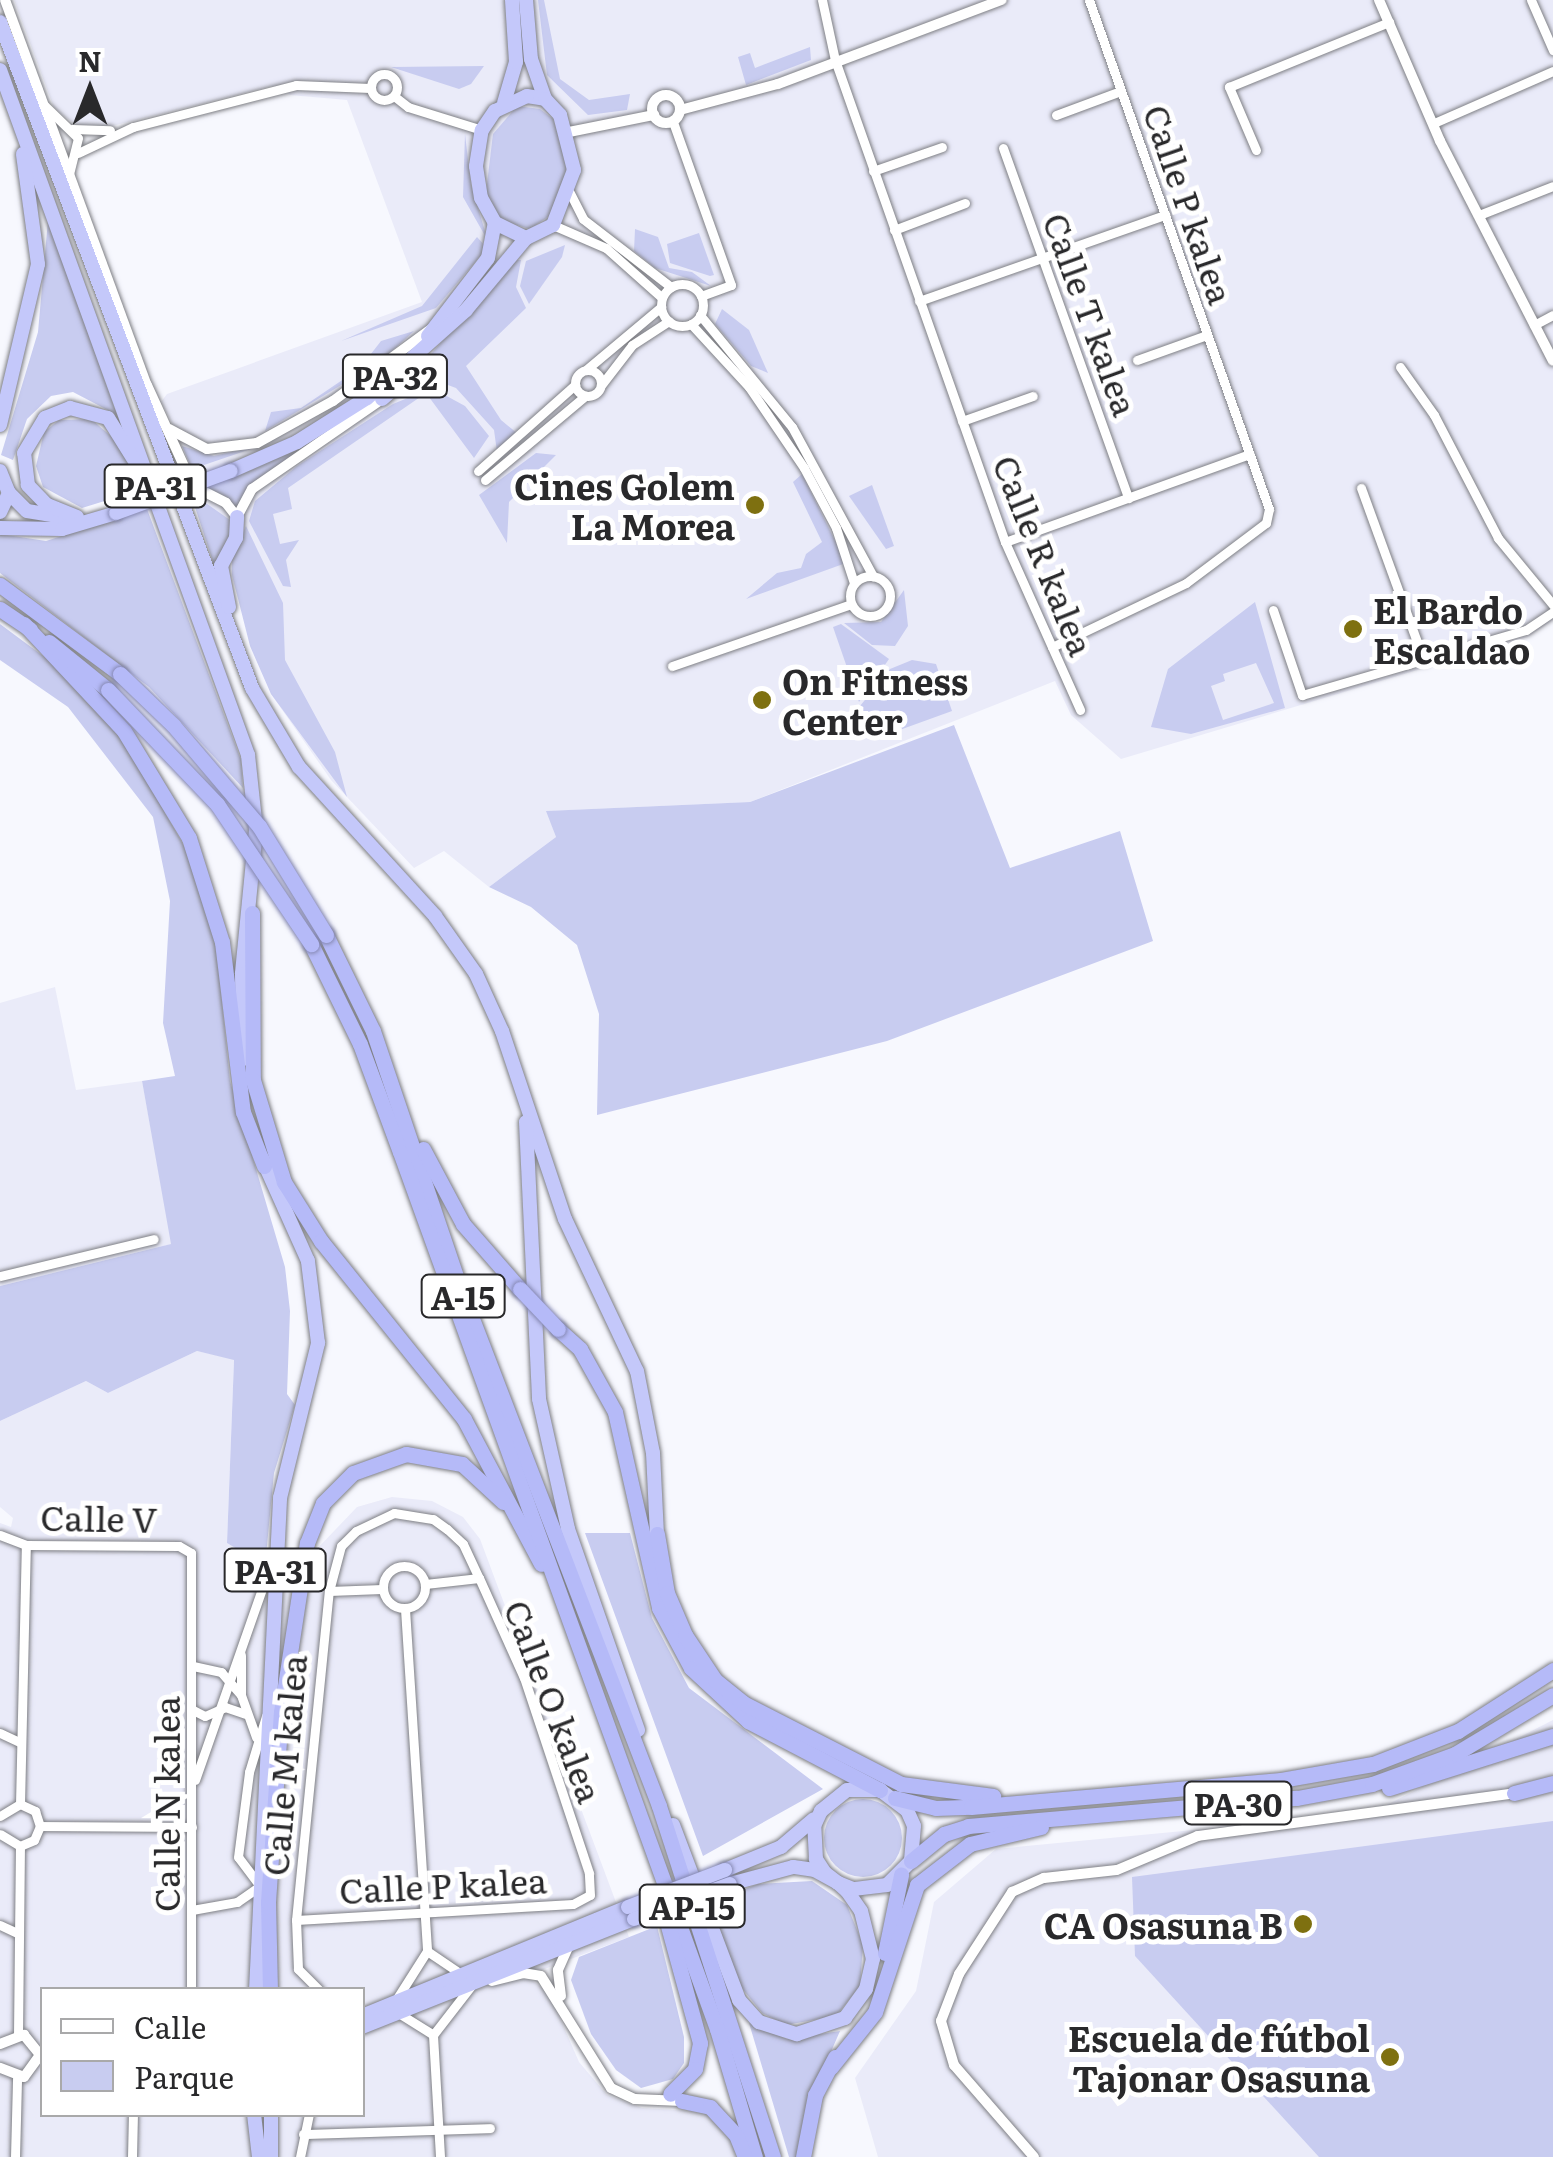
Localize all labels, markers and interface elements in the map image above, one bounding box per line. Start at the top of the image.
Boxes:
text: N [78,39,102,81]
north arrow [40,40,140,140]
street label: Calle P kalea [1136,99,1244,309]
street label: Calle T kalea [1036,207,1148,421]
road number: PA-32 [340,349,450,403]
street label: Calle R kalea [986,449,1104,661]
road number: PA-31 [102,459,208,513]
place label: Cines Golem La Morea [514,464,735,546]
marker: Cines Golem La Morea [744,494,766,516]
place label: El Bardo Escaldao [1373,588,1530,670]
marker: El Bardo Escaldao [1342,618,1364,640]
place label: On Fitness Center [782,659,968,741]
marker: On Fitness Center [751,689,773,711]
road number: A-15 [420,1269,506,1323]
street label: Calle V [40,1495,158,1539]
road number: PA-31 [222,1543,328,1597]
street label: Calle O kalea [497,1594,613,1808]
street label: Calle M kalea [252,1653,314,1877]
street label: Calle N kalea [144,1696,186,1912]
road number: PA-30 [1183,1776,1293,1830]
street label: Calle P kalea [338,1858,548,1910]
road number: AP-15 [637,1879,747,1933]
place label: CA Osasuna B [1044,1903,1283,1945]
marker: CA Osasuna B [1292,1913,1314,1935]
legend [40,1987,365,2117]
text: Calle [134,2004,206,2048]
place label: Escuela de fútbol Tajonar Osasuna [1068,2016,1370,2098]
marker: Escuela de fútbol Tajonar Osasuna [1379,2046,1401,2068]
text: Parque [134,2054,234,2098]

